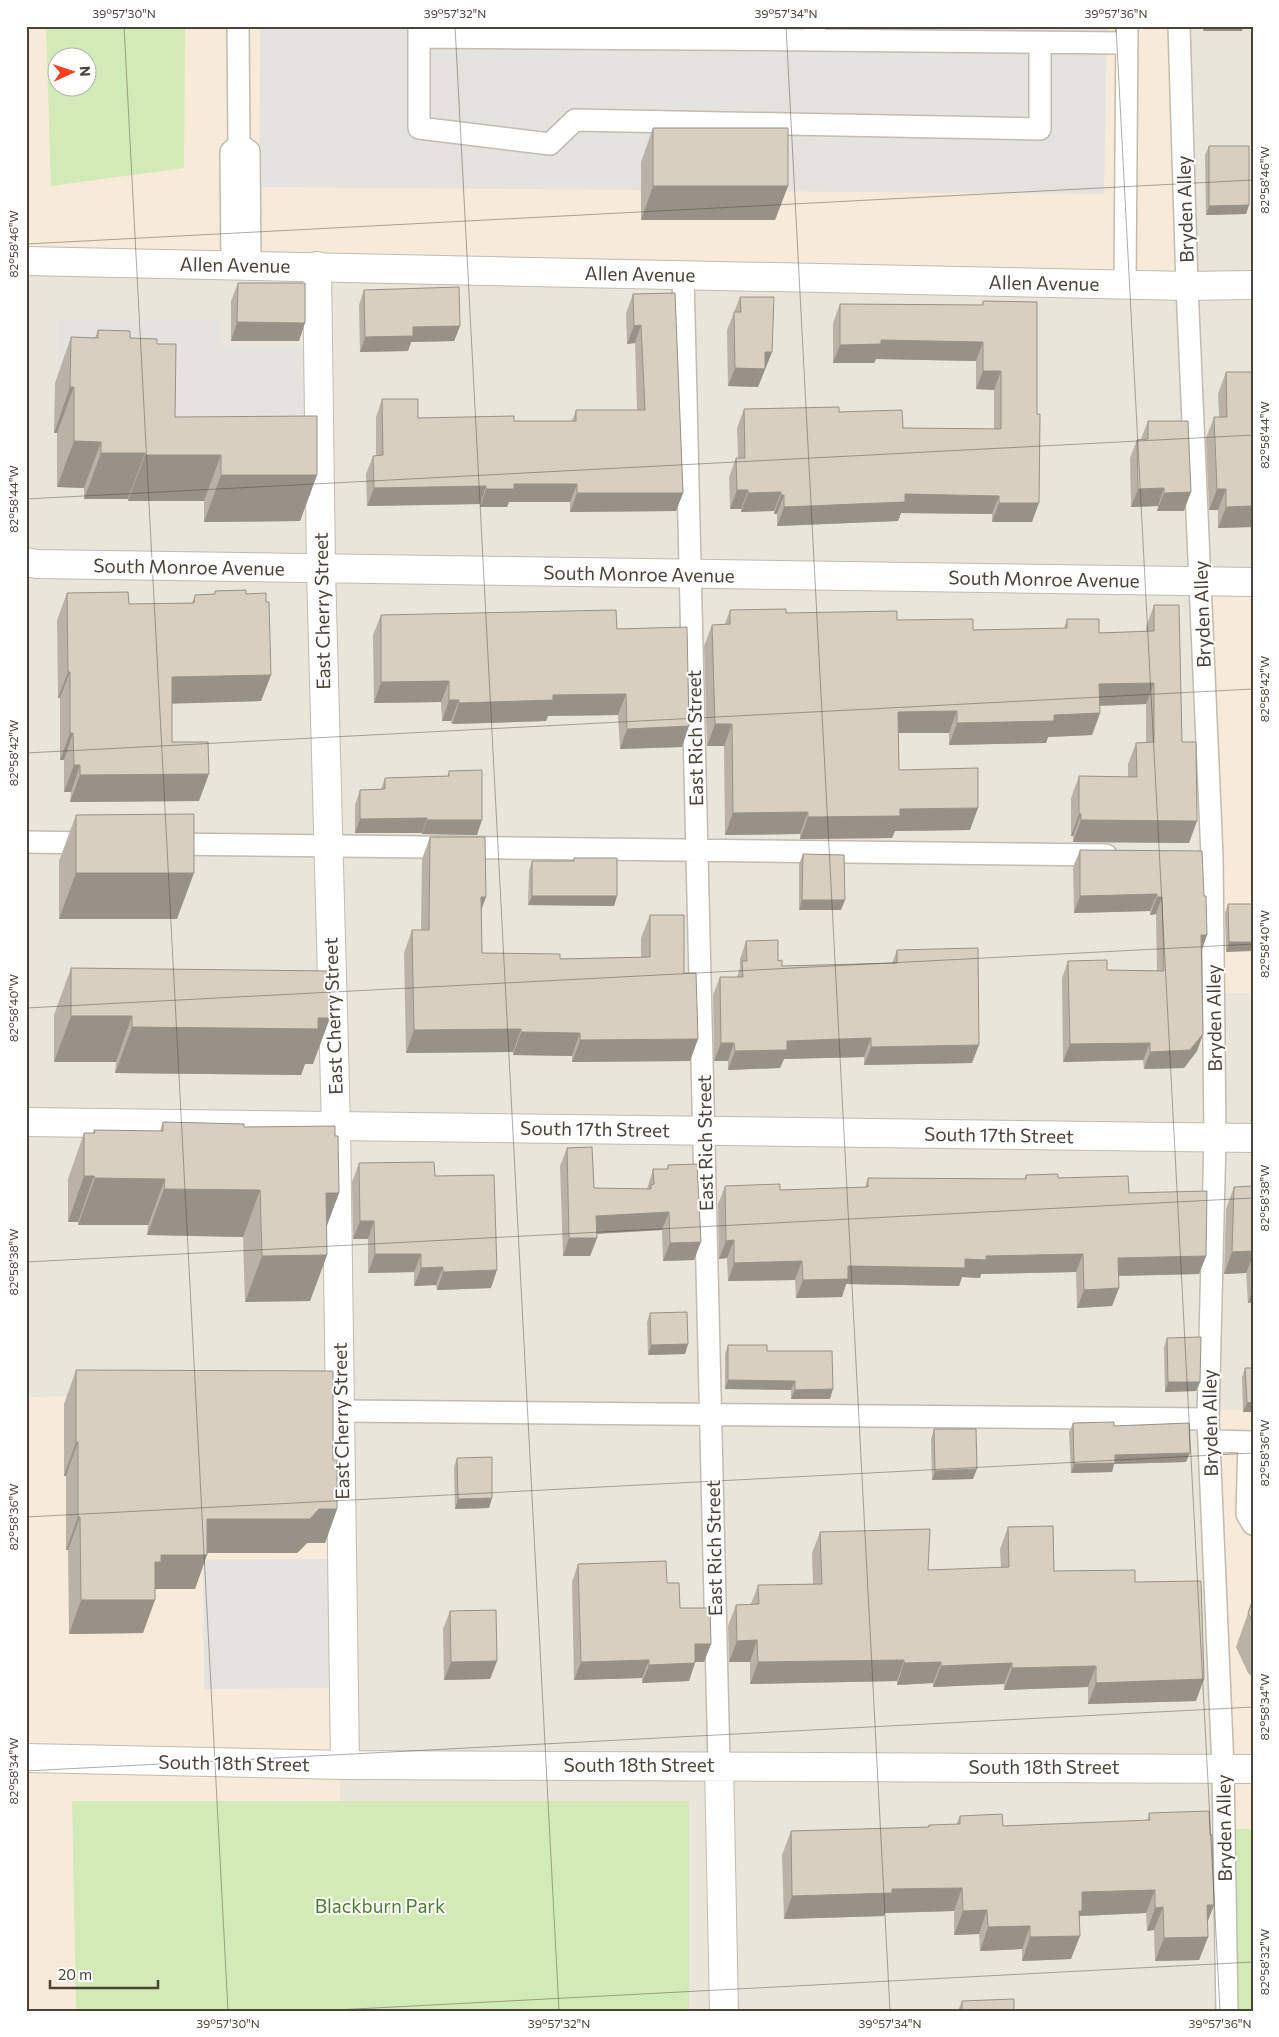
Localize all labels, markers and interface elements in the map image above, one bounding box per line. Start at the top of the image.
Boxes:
text: 39°57'30"N [92,6,156,20]
text: 39°57'32"N [424,6,486,20]
text: 39°57'34"N [755,6,817,20]
text: 39°57'36"N [1084,6,1148,20]
north arrow [48,48,98,98]
text: N [77,66,94,77]
text: 82°58'46"W [1257,146,1271,214]
street label: Bryden Alley [1171,155,1198,263]
text: 82°58'46"W [6,210,20,278]
street label: Allen Avenue [179,252,291,277]
street label: Allen Avenue [584,261,696,286]
street label: Allen Avenue [988,270,1100,295]
text: 82°58'44"W [1257,401,1271,469]
text: 82°58'44"W [6,465,20,533]
street label: East Cherry Street [309,532,334,690]
street label: South Monroe Avenue [93,553,285,580]
street label: South Monroe Avenue [543,560,735,587]
street label: Bryden Alley [1188,560,1215,668]
street label: South Monroe Avenue [948,565,1140,592]
text: 82°58'42"W [1257,656,1271,722]
street label: East Rich Street [682,669,707,806]
text: 82°58'42"W [6,720,20,786]
text: 82°58'40"W [1257,910,1271,978]
street label: East Cherry Street [318,937,347,1095]
street label: Bryden Alley [1201,964,1226,1072]
text: 82°58'40"W [6,974,20,1042]
street label: East Rich Street [692,1074,717,1211]
street label: South 17th Street [520,1116,670,1141]
street label: South 17th Street [924,1122,1074,1147]
text: 82°58'38"W [1257,1164,1271,1232]
text: 82°58'38"W [6,1228,20,1296]
street label: East Cherry Street [328,1342,353,1500]
street label: Bryden Alley [1197,1369,1222,1477]
text: 82°58'36"W [1257,1419,1271,1487]
street label: East Rich Street [701,1479,726,1616]
text: 82°58'36"W [6,1483,20,1551]
text: 82°58'34"W [1257,1674,1271,1741]
text: 82°58'34"W [6,1738,20,1805]
street label: South 18th Street [158,1750,310,1775]
street label: South 18th Street [563,1753,715,1776]
street label: South 18th Street [968,1755,1120,1778]
street label: Bryden Alley [1211,1774,1236,1882]
park label: Blackburn Park [315,1894,445,1917]
text: 82°58'32"W [1257,1929,1271,1995]
scale bar [50,1957,158,1989]
text: 20 m [58,1965,92,1983]
text: 39°57'30"N [196,2016,260,2030]
text: 39°57'32"N [528,2016,590,2030]
text: 39°57'34"N [859,2016,921,2030]
text: 39°57'36"N [1188,2016,1252,2030]

